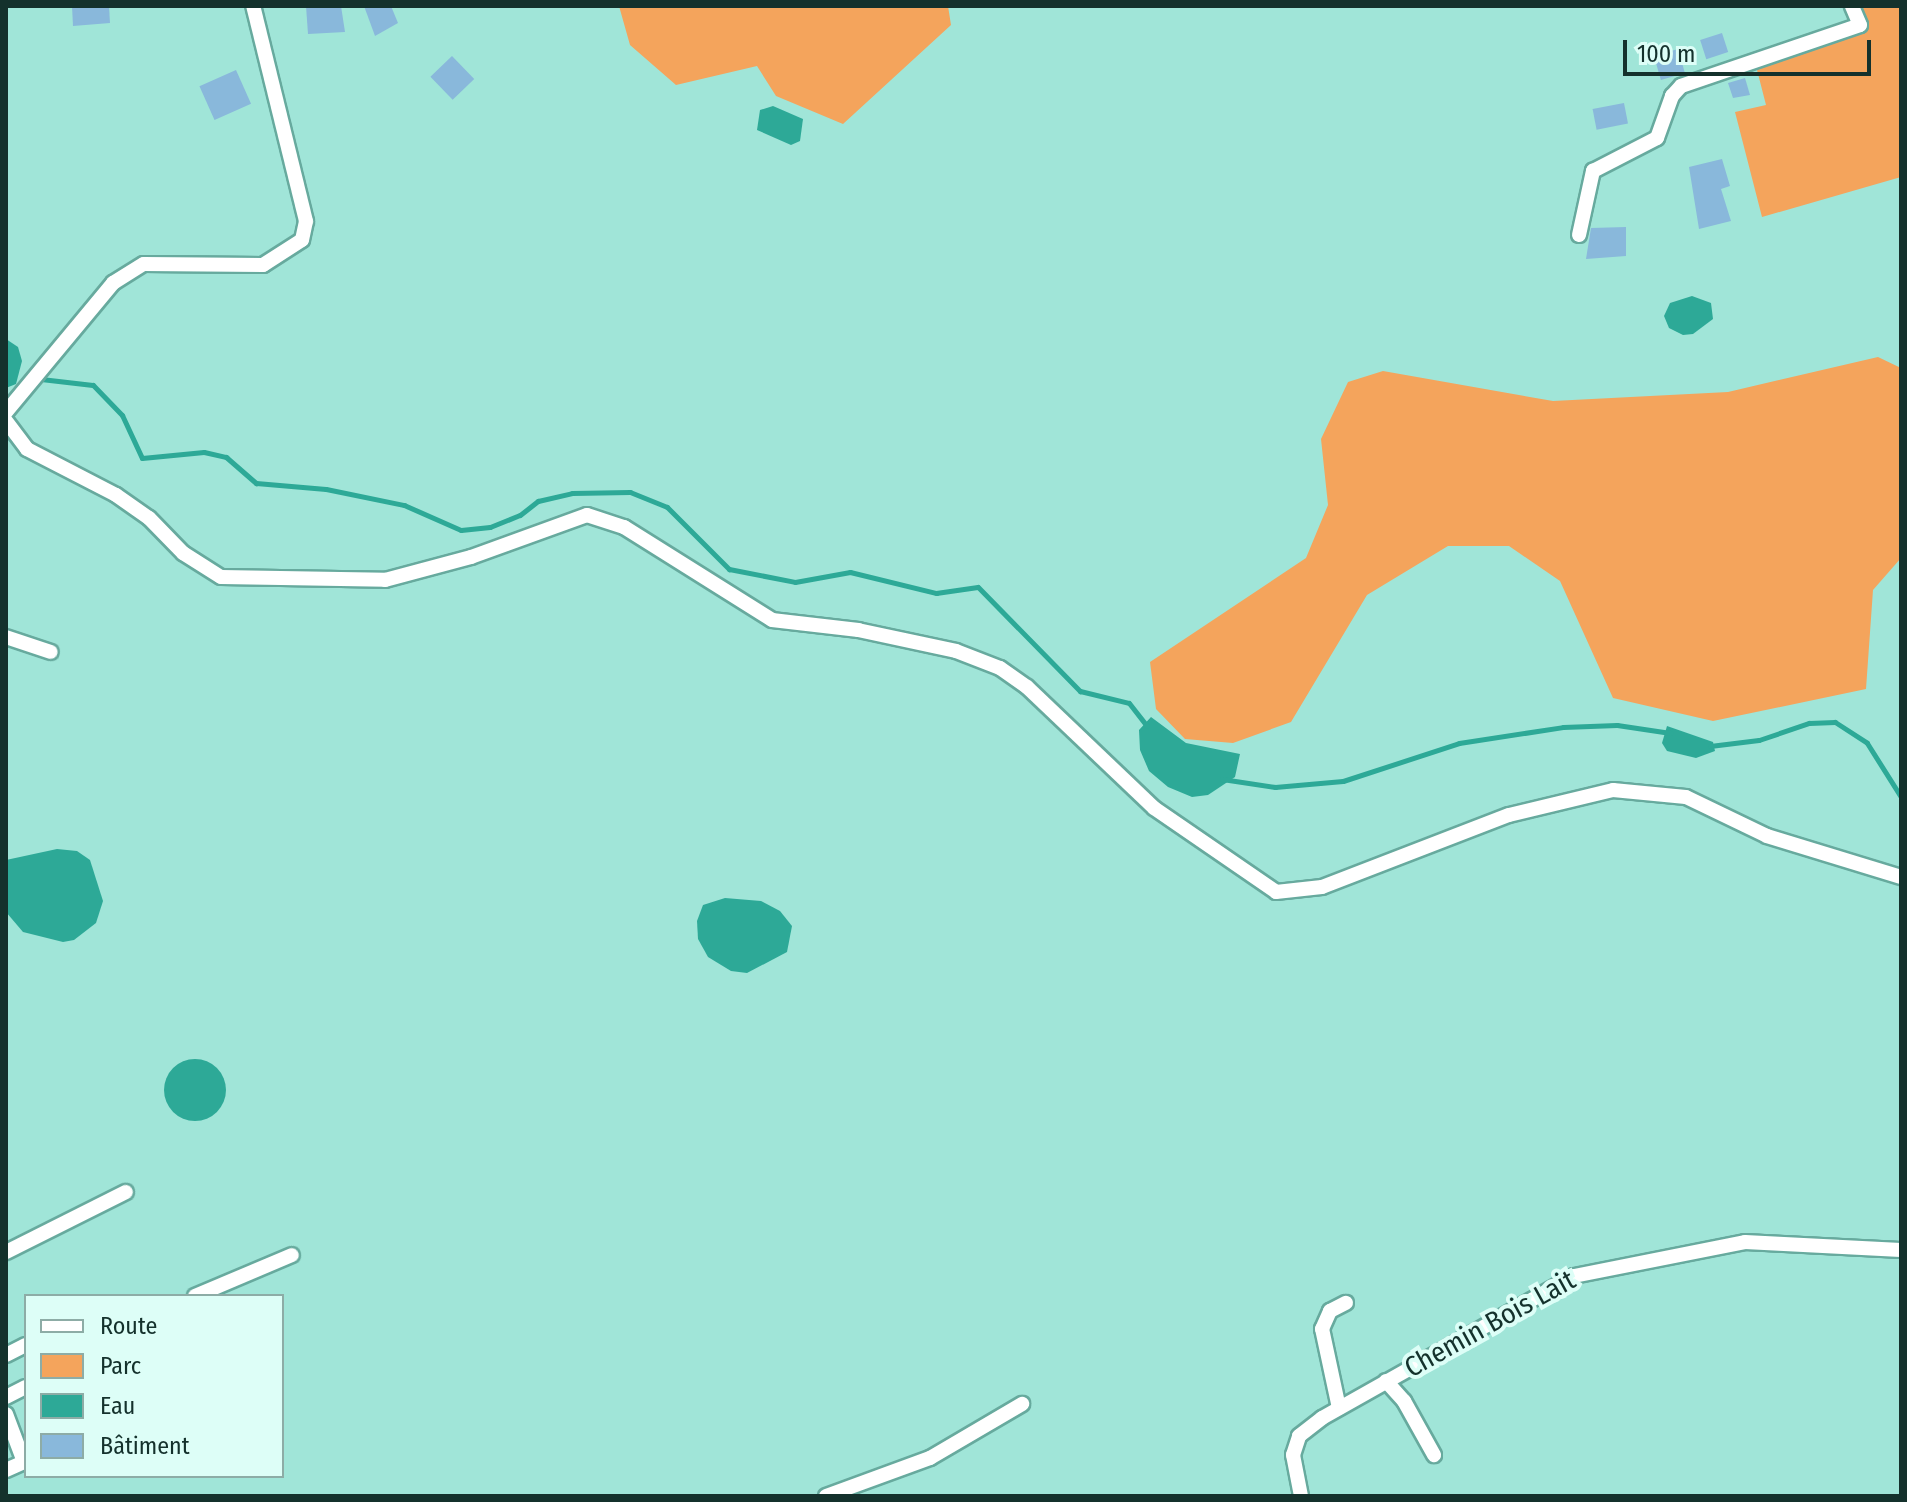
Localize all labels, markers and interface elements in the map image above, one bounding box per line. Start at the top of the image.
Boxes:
scale bar [1627,24,1875,74]
text: 100 m [1637,40,1695,68]
street label: Chemin Bois Lait [1399,1263,1581,1385]
legend [24,1294,284,1478]
text: Route [100,1312,157,1340]
text: Parc [100,1352,141,1380]
text: Eau [100,1392,135,1420]
text: Bâtiment [100,1432,190,1460]

